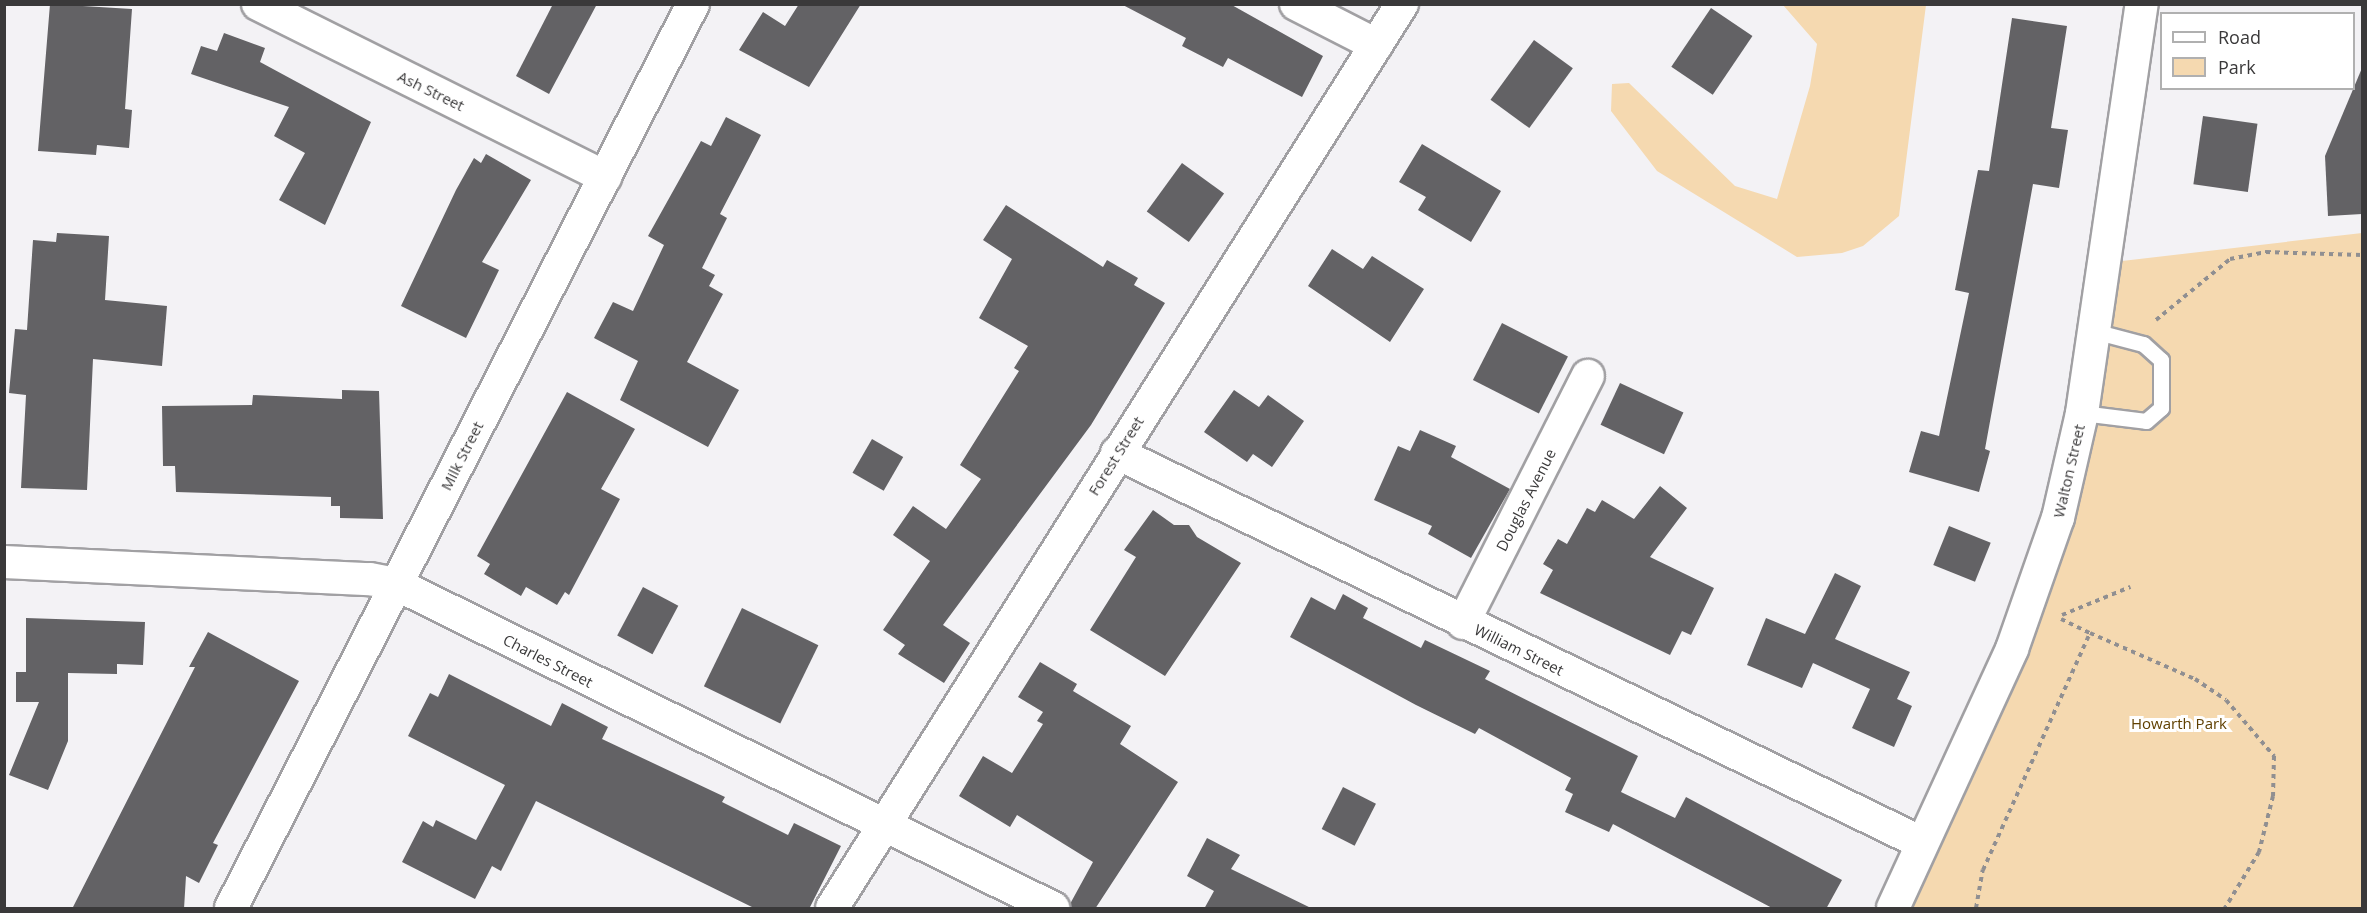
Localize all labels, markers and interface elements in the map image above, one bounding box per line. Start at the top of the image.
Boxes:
legend [2160,12,2355,90]
text: Road [2218,25,2261,49]
text: Park [2218,55,2256,79]
street label: Ash Street [395,67,467,115]
street label: Forest Street [1085,413,1147,499]
street label: Milk Street [437,419,487,493]
street label: Walton Street [2050,423,2088,519]
street label: Douglas Avenue [1492,446,1560,554]
street label: William Street [1471,621,1567,679]
street label: Charles Street [500,631,596,691]
park label: Howarth Park [2131,715,2227,733]

